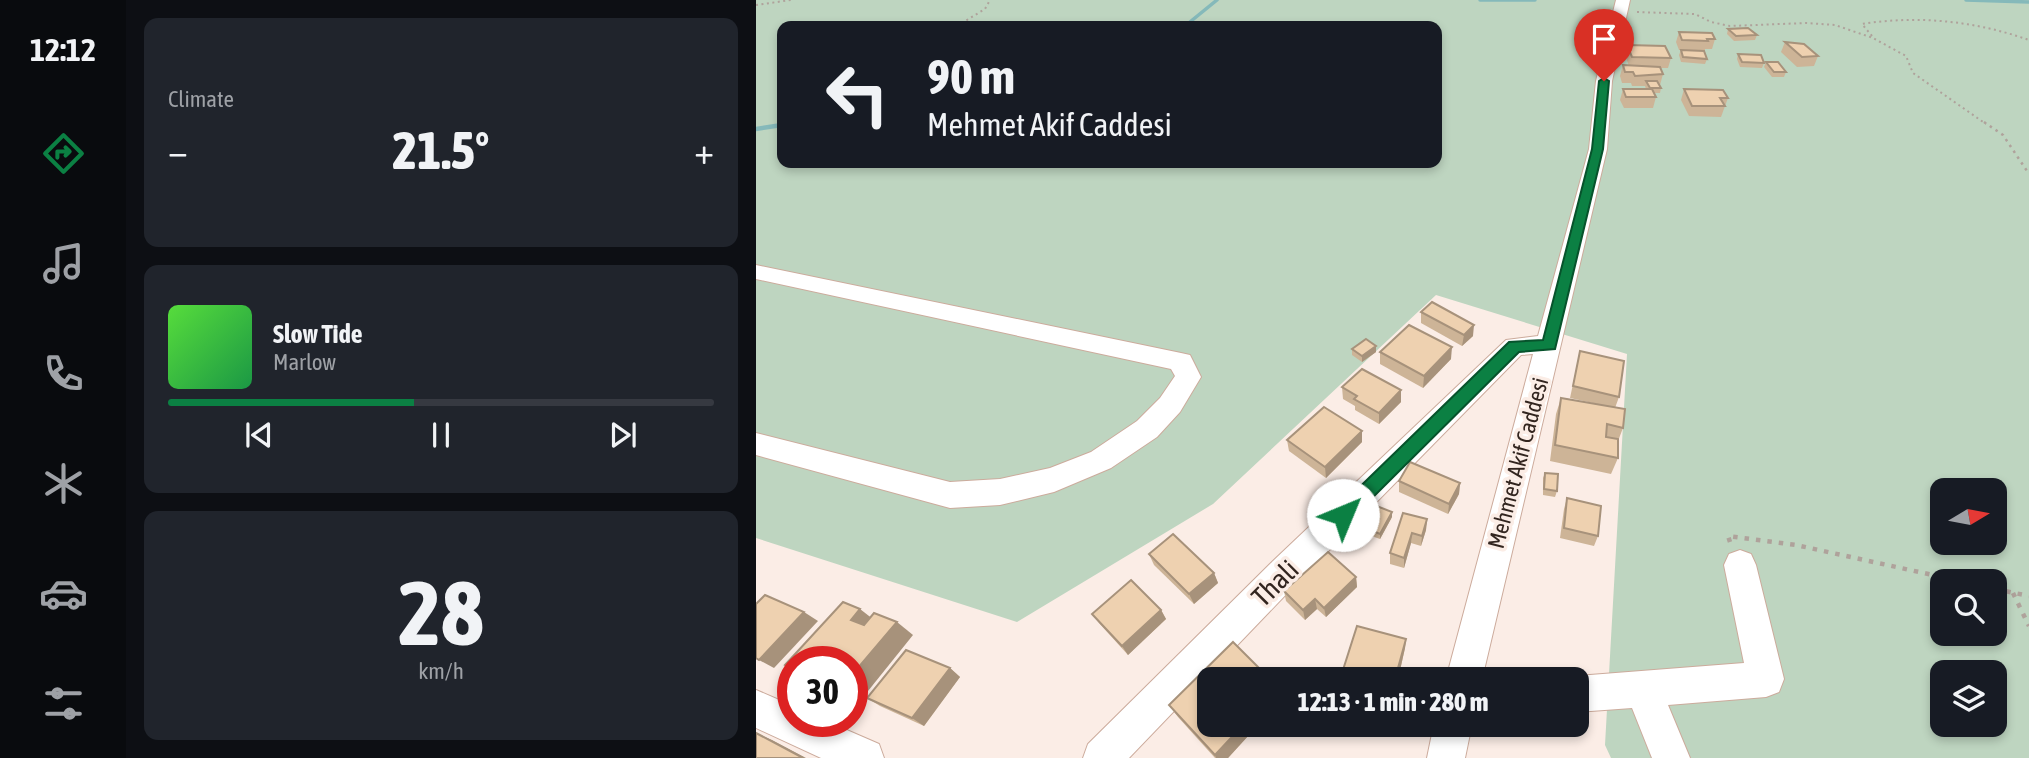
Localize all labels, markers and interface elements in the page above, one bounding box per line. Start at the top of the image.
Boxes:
pin [1574,9,1634,81]
icon: arrive [1585,20,1623,58]
text: 12:12 [30,31,96,68]
text: 90 m [927,48,1015,104]
icon: left [812,49,903,140]
text: Climate [168,86,234,112]
text: Mehmet Akif Caddesi [927,106,1172,143]
text: 21.5° [393,120,489,180]
icon: directions [39,129,88,178]
text: − [168,129,188,172]
text: + [694,129,714,172]
icon: music [39,239,88,288]
text: Slow Tide [273,319,363,349]
icon: phone [39,349,88,398]
text: Marlow [273,349,336,375]
street label: Mehmet Akif Caddesi [1483,375,1553,551]
icon: previous [240,416,278,454]
icon: pause [422,416,460,454]
icon: next [604,416,642,454]
icon: climate [39,459,88,508]
position arrow [1306,478,1380,552]
north arrow [1930,478,2007,555]
map controls [1930,478,2007,737]
street label: Thali [1245,553,1305,613]
text: 28 [398,560,484,664]
icon: car [39,569,88,618]
button: search [1930,569,2007,646]
speed limit sign: 30 [777,646,868,737]
text: km/h [418,658,464,684]
button: layers [1930,660,2007,737]
icon: filters [39,679,88,728]
text: 12:13 · 1 min · 280 m [1298,687,1488,717]

